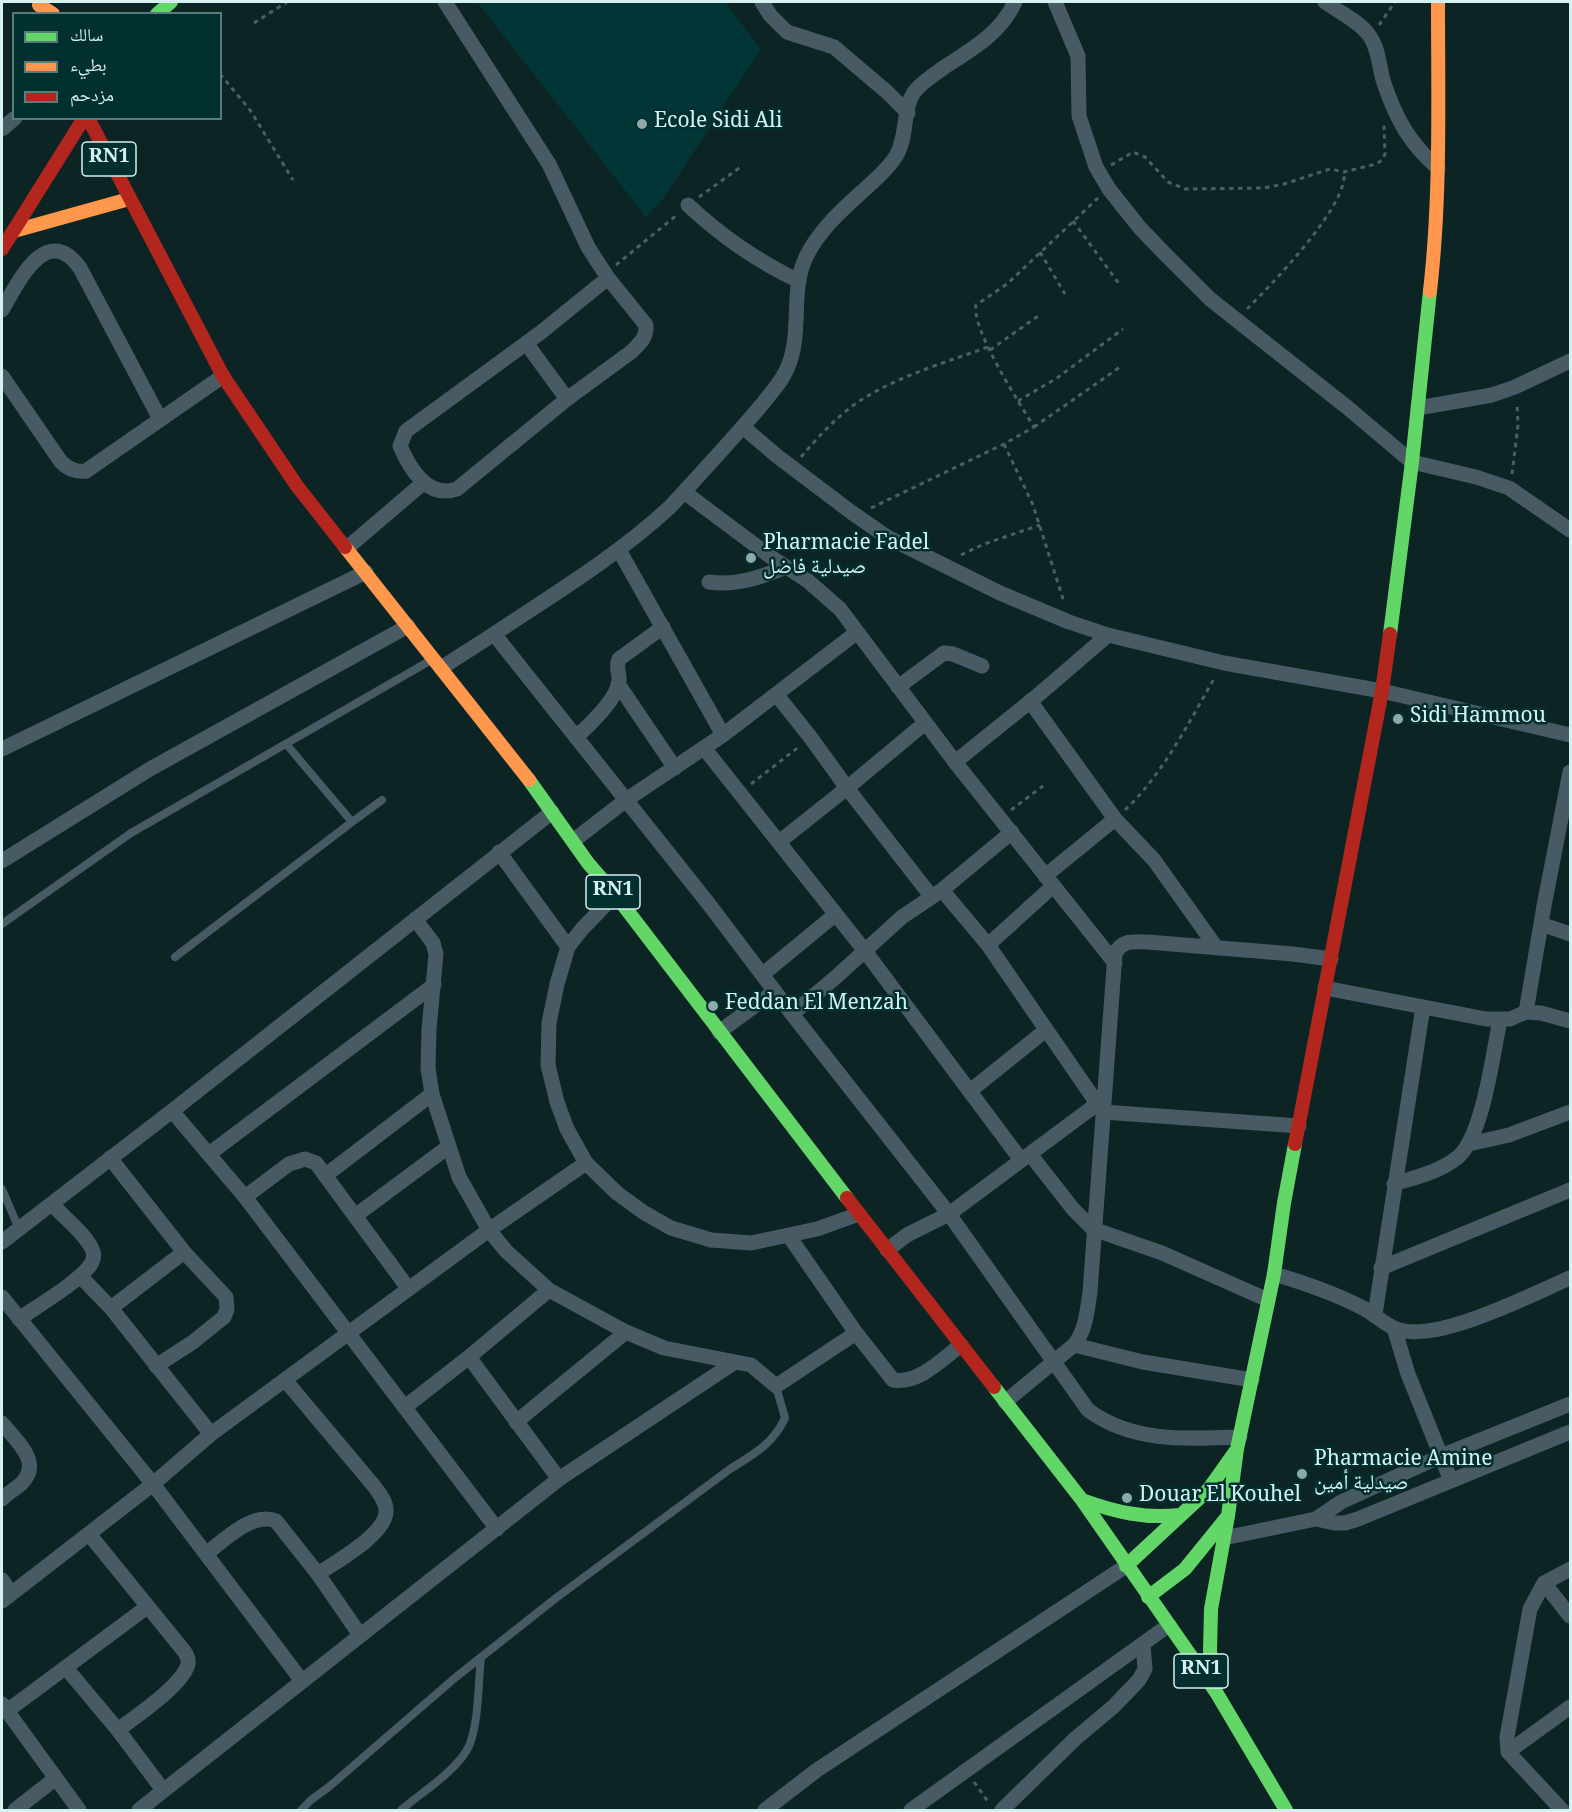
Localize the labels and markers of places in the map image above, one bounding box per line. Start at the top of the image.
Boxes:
place label: Ecole Sidi Ali [654,111,782,137]
marker: Ecole Sidi Ali [635,117,649,131]
place label: Pharmacie Fadel صيدلية فاضل [763,533,929,583]
marker: Pharmacie Fadel صيدلية فاضل [744,551,758,565]
place label: Sidi Hammou [1410,706,1546,732]
marker: Sidi Hammou [1391,712,1405,726]
place label: Feddan El Menzah [725,993,908,1019]
marker: Feddan El Menzah [706,999,720,1013]
place label: Pharmacie Amine صيدلية أمين [1314,1449,1492,1499]
marker: Pharmacie Amine صيدلية أمين [1295,1467,1309,1481]
place label: Douar El Kouhel [1139,1485,1301,1511]
marker: Douar El Kouhel [1120,1491,1134,1505]

